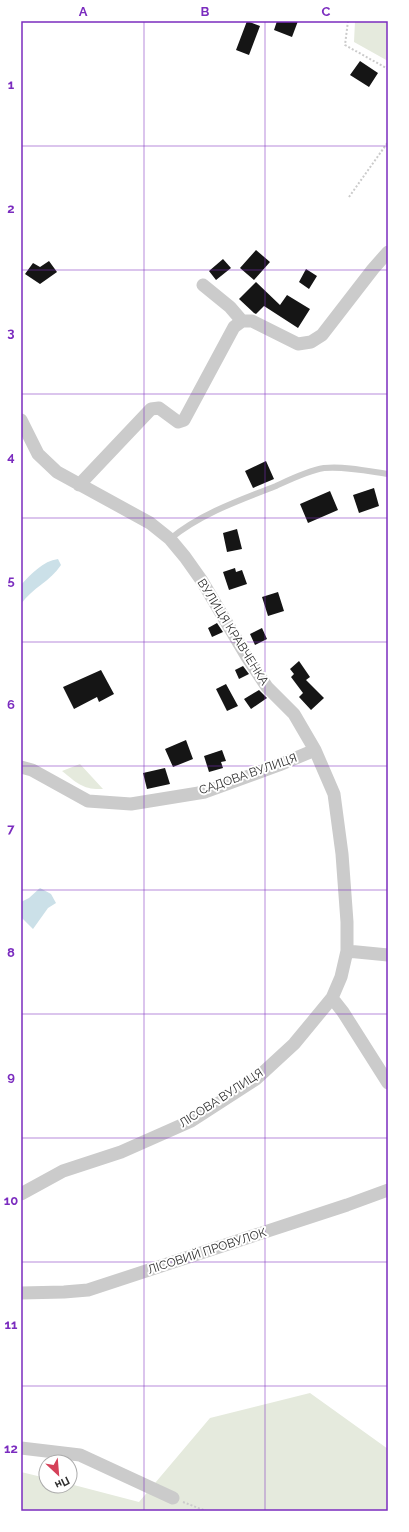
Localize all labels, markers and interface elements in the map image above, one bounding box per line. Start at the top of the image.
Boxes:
text: A [79,4,88,19]
text: B [201,4,210,19]
text: C [322,4,331,19]
text: 1 [8,77,15,92]
text: 2 [7,201,15,216]
text: 3 [7,325,15,340]
text: 4 [7,449,15,464]
text: 5 [7,573,15,588]
street label: ВУЛИЦЯ КРАВЧЕНКА [194,576,272,688]
text: 6 [7,697,15,712]
street label: САДОВА ВУЛИЦЯ [197,751,299,797]
text: 7 [7,821,15,836]
text: 8 [7,945,15,960]
street label: ЛІСОВА ВУЛИЦЯ [176,1066,266,1130]
text: 9 [7,1069,15,1084]
text: 10 [4,1193,18,1208]
street label: ЛІСОВИЙ ПРОВУЛОК [146,1225,268,1277]
text: 11 [5,1317,18,1332]
text: 12 [4,1441,18,1456]
north arrow [38,1454,78,1494]
text: Пн [53,1473,72,1492]

